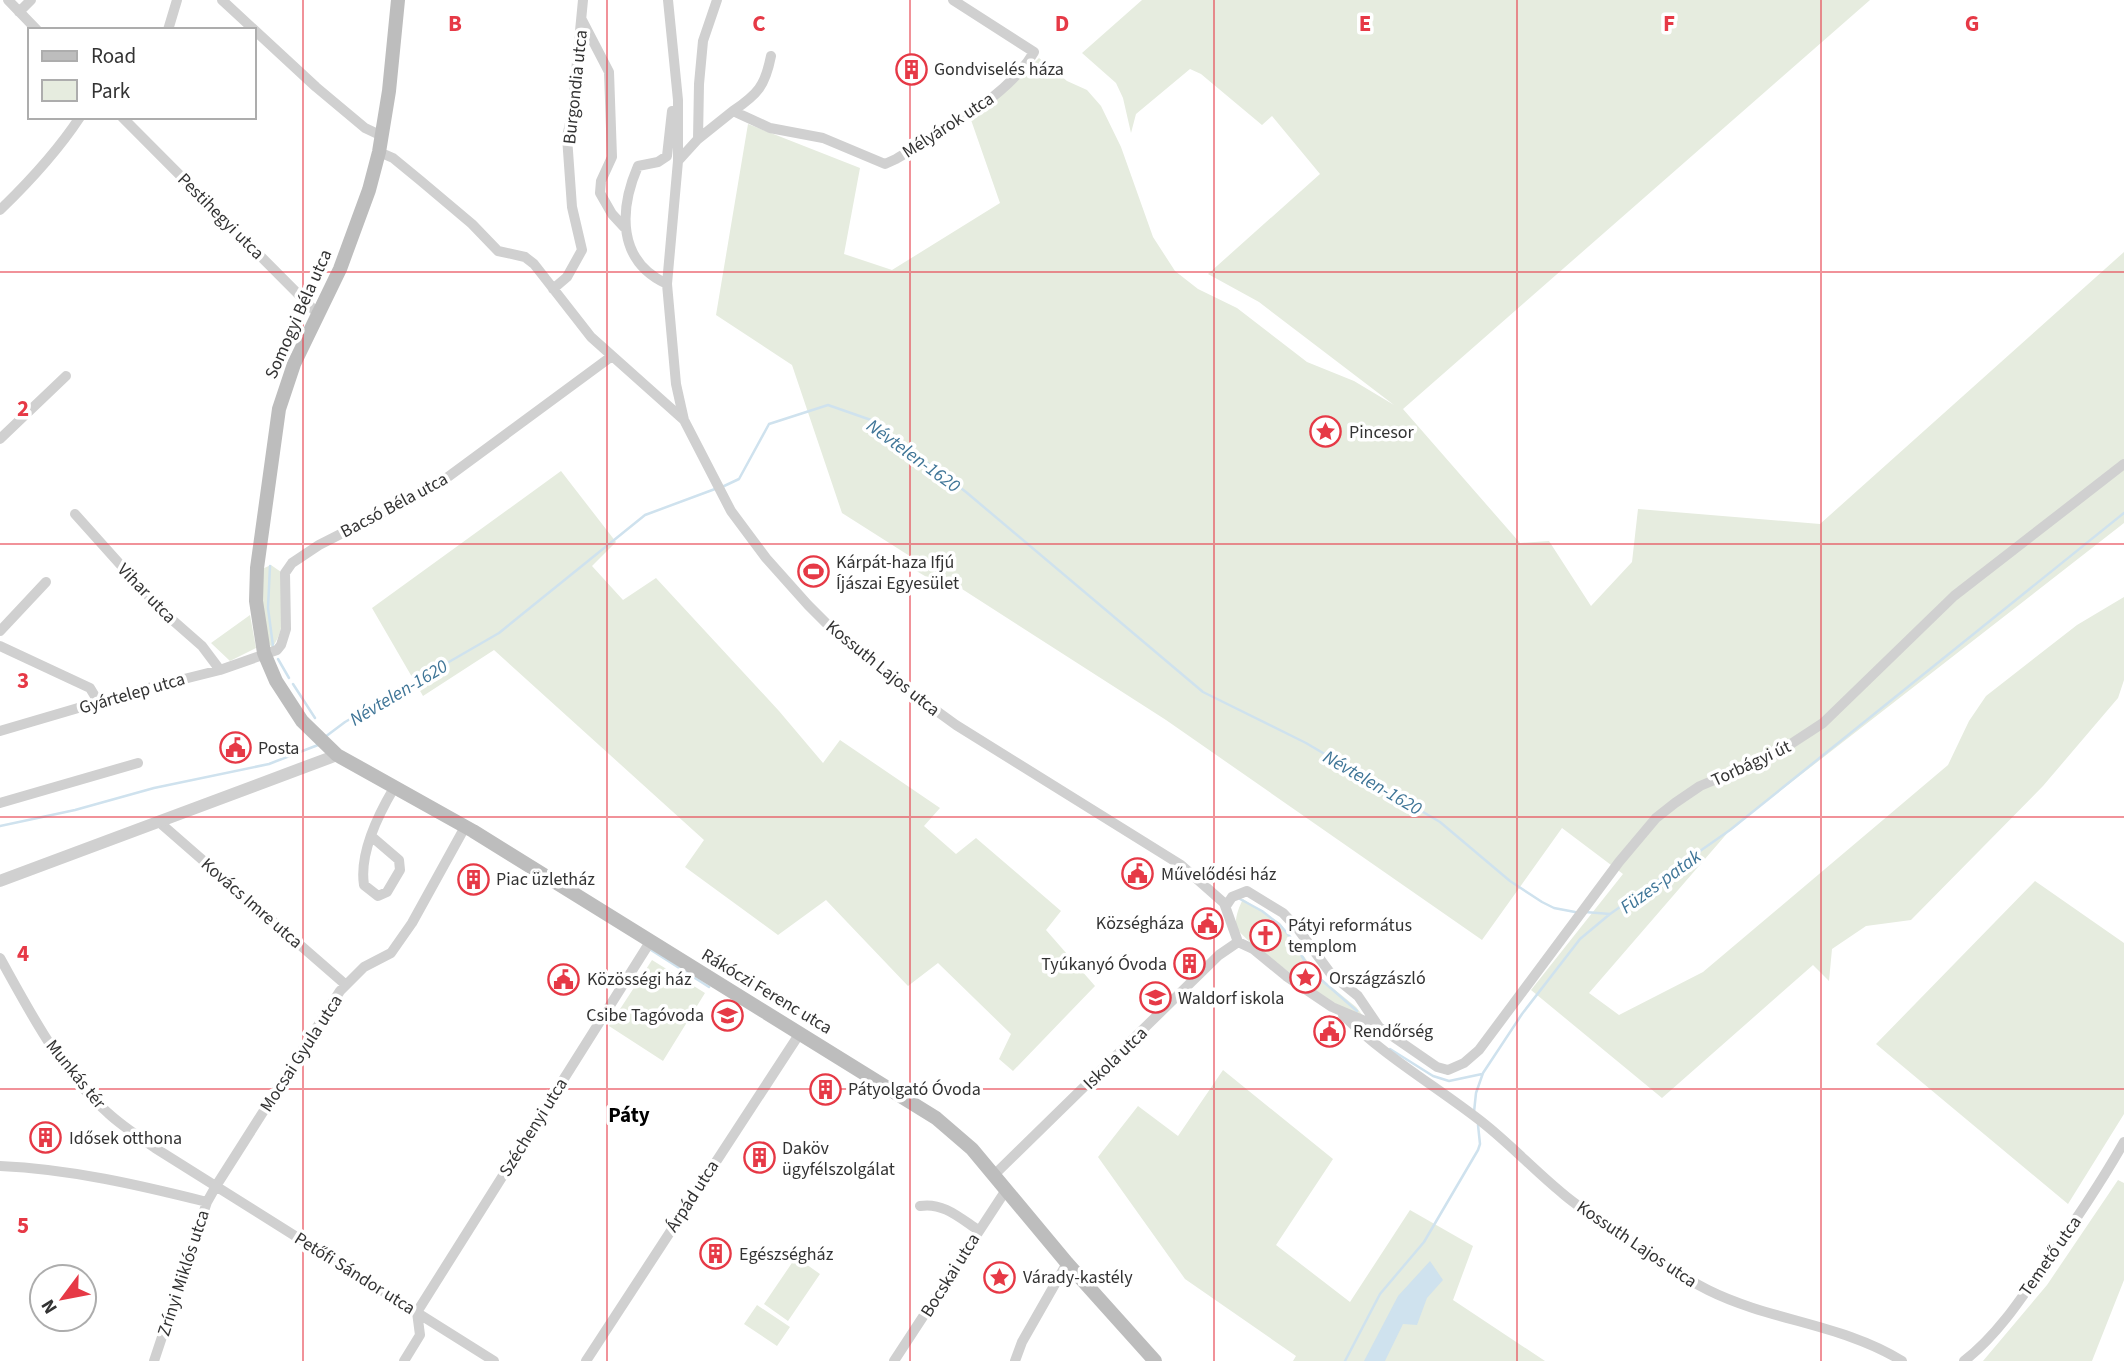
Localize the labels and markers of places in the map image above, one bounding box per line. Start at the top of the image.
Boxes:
building icon: Gondviselés háza [894,52,928,86]
place label: Gondviselés háza [934,57,1064,82]
place icon: Pincesor [1309,415,1343,449]
place label: Pincesor [1349,420,1415,445]
place label: Kárpát-haza Ifjú Íjászai Egyesület [836,550,959,596]
sports icon: Kárpát-haza Ifjú Íjászai Egyesület [796,555,830,589]
public building icon: Posta [218,731,252,765]
place label: Posta [258,736,299,761]
public building icon: Művelődési ház [1121,857,1155,891]
building icon: Piac üzletház [456,862,490,896]
place label: Művelődési ház [1161,862,1277,887]
place label: Piac üzletház [496,867,595,892]
public building icon: Községháza [1190,906,1224,940]
place label: Községháza [1096,911,1184,936]
place label: Pátyi református templom [1288,913,1412,959]
church icon: Pátyi református templom [1248,918,1282,952]
building icon: Tyúkanyó Óvoda [1173,947,1207,981]
place label: Tyúkanyó Óvoda [1041,952,1167,977]
place icon: Országzászló [1289,961,1323,995]
public building icon: Közösségi ház [547,962,581,996]
place label: Országzászló [1329,966,1426,991]
place label: Közösségi ház [587,967,692,992]
school or university icon: Waldorf iskola [1138,981,1172,1015]
place label: Waldorf iskola [1178,986,1284,1011]
school or university icon: Csibe Tagóvoda [710,998,744,1032]
place label: Csibe Tagóvoda [586,1003,704,1028]
public building icon: Rendőrség [1313,1014,1347,1048]
place label: Rendőrség [1353,1019,1433,1044]
building icon: Pátyolgató Óvoda [808,1072,842,1106]
place label: Pátyolgató Óvoda [848,1077,981,1102]
building icon: Idősek otthona [29,1121,63,1155]
place label: Idősek otthona [69,1126,182,1151]
place label: Daköv ügyfélszolgálat [782,1136,895,1182]
building icon: Daköv ügyfélszolgálat [742,1141,776,1175]
building icon: Egészségház [699,1237,733,1271]
place label: Egészségház [739,1242,834,1267]
place icon: Várady-kastély [983,1260,1017,1294]
place label: Várady-kastély [1023,1265,1133,1290]

